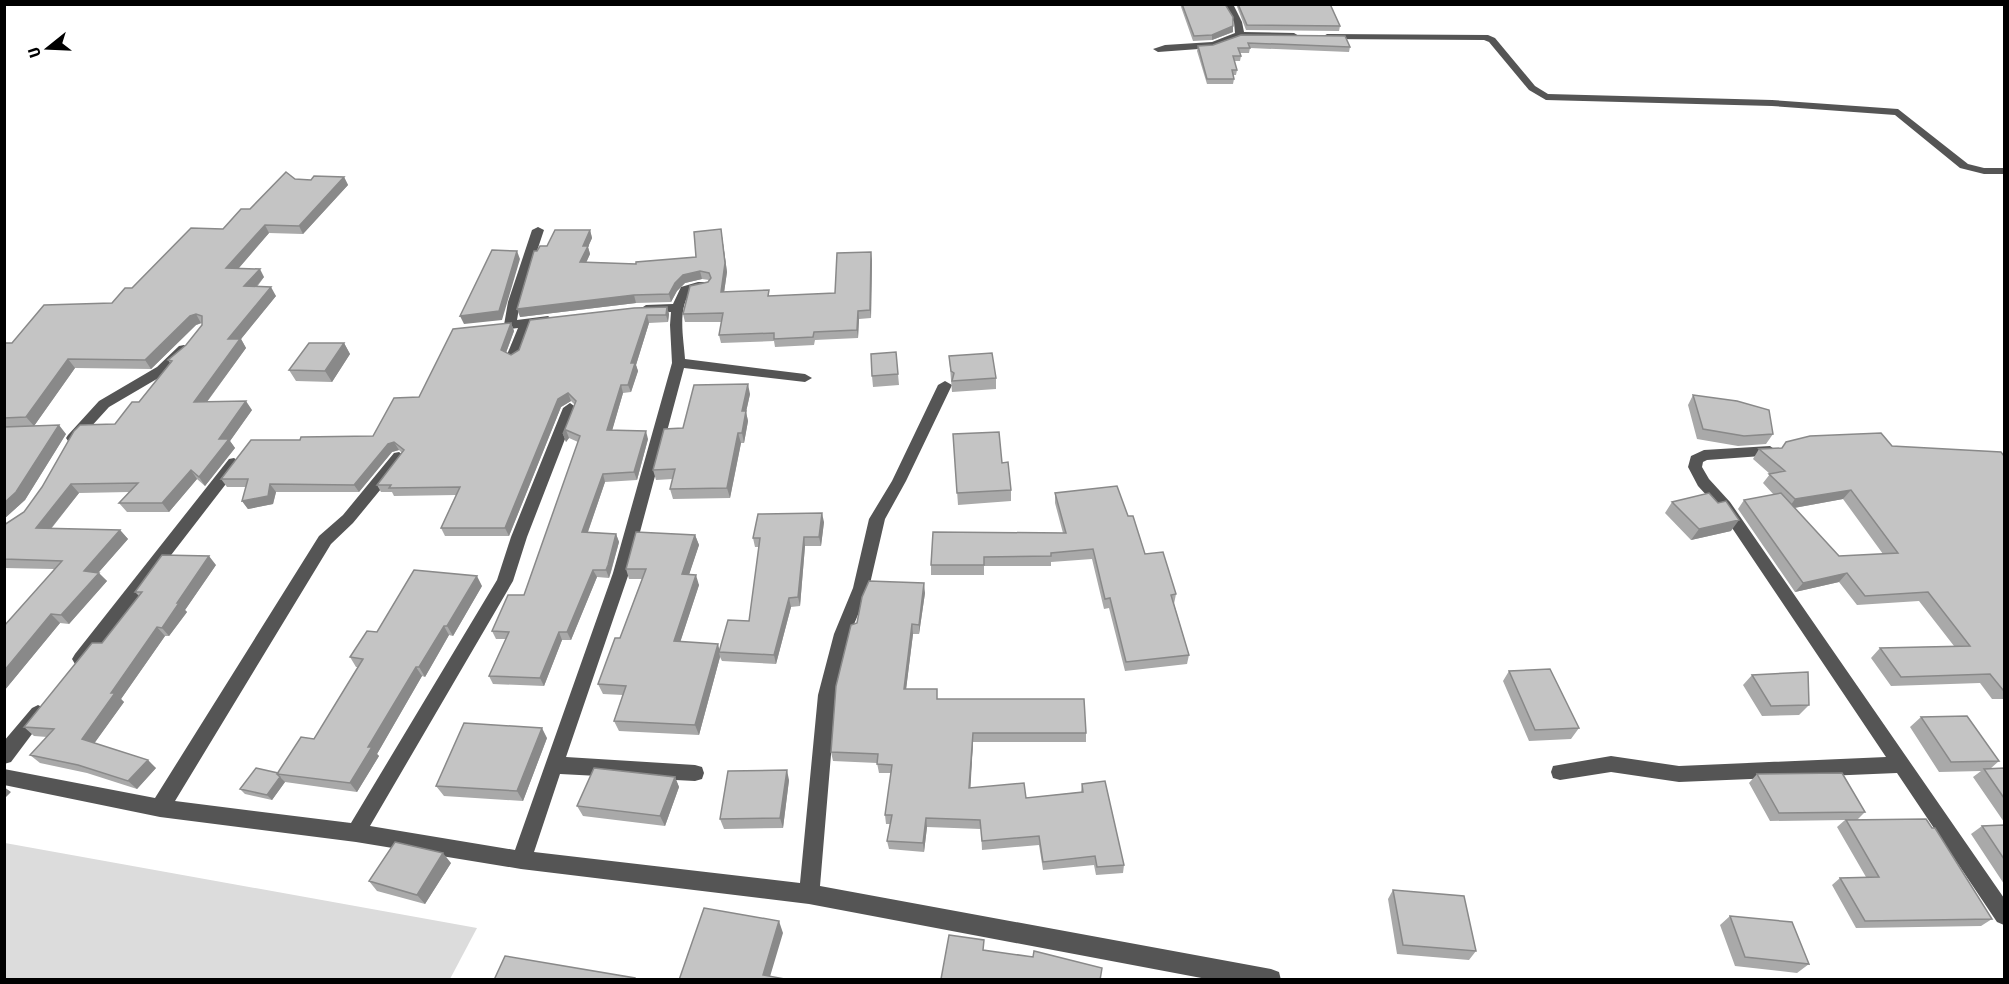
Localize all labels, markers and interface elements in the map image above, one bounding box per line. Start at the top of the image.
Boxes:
north arrow [18,18,78,78]
text: U [24,45,45,60]

